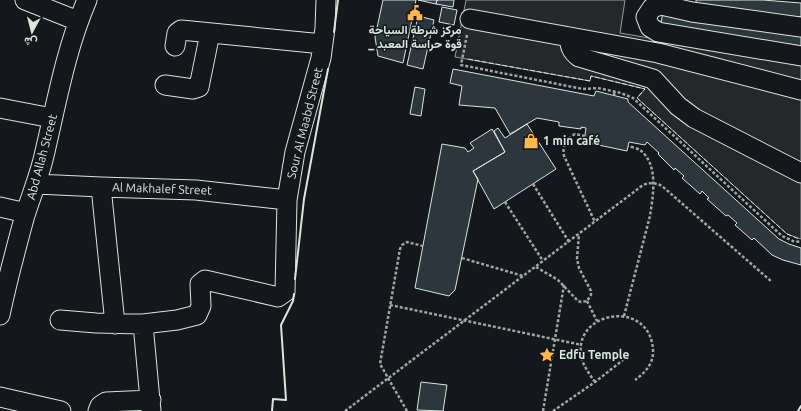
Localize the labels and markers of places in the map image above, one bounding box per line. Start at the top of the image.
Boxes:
public building icon: مركز شرطة السياحة _ قوة حراسة المعبد [406,4,424,22]
place label: مركز شرطة السياحة _ قوة حراسة المعبد [367,23,462,52]
shop icon: 1 min café [522,132,540,150]
place label: 1 min café [543,134,600,147]
place icon: Edfu Temple [538,346,556,364]
place label: Edfu Temple [559,348,629,361]

